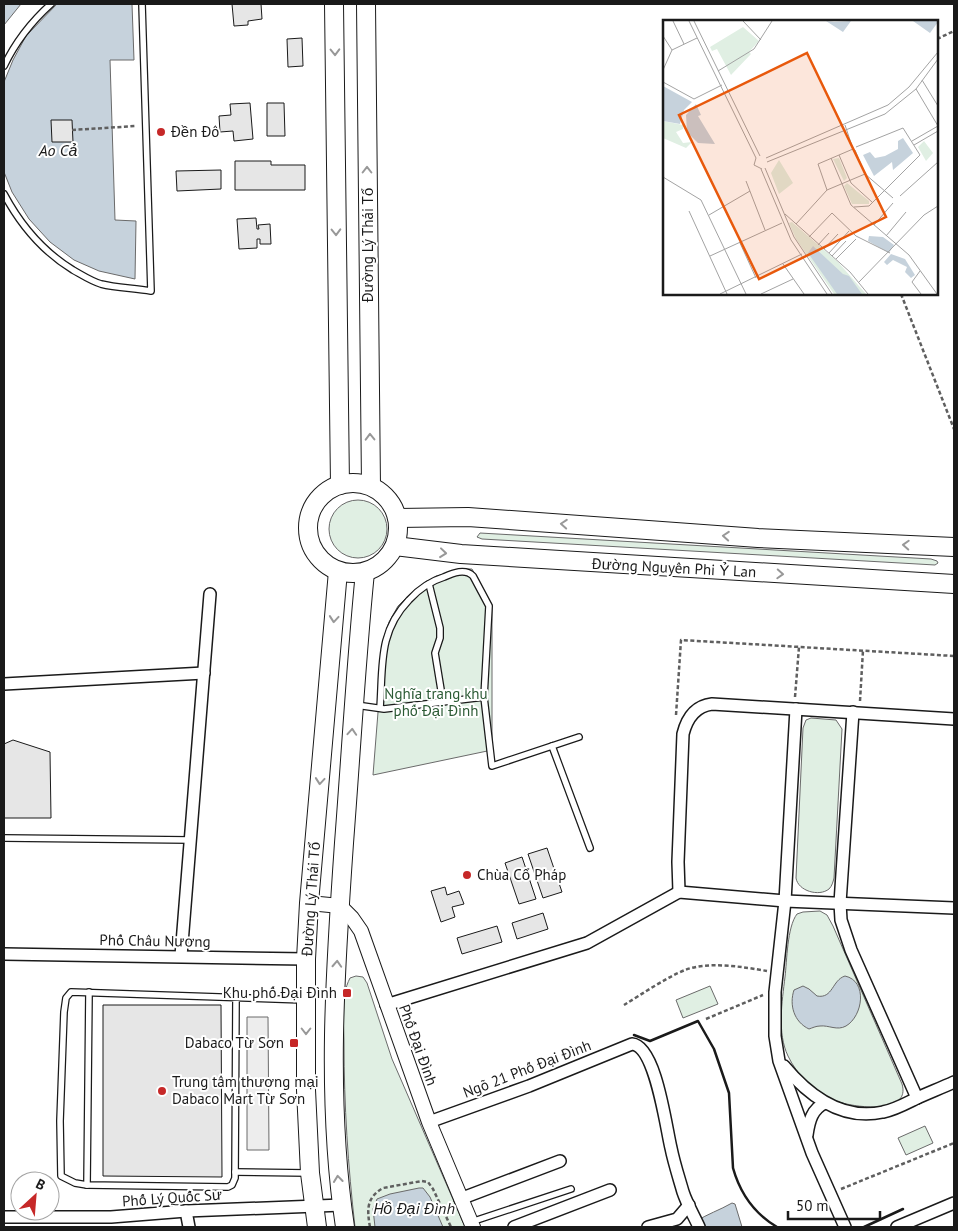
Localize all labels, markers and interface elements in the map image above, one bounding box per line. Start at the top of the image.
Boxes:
inset map [663,20,938,295]
one-way arrow [330,49,340,57]
place label: Đền Đô [170,122,219,141]
marker: Đền Đô [155,126,167,138]
water label: Ao Cả [38,140,77,160]
one-way arrow [362,166,372,174]
street label: Đường Lý Thái Tổ [358,188,377,303]
one-way arrow [331,229,342,237]
one-way arrow [364,433,375,441]
one-way arrow [559,519,567,530]
one-way arrow [722,530,730,541]
one-way arrow [901,540,909,550]
one-way arrow [440,547,448,558]
street label: Đường Nguyên Phi Ỷ Lan [590,554,757,581]
one-way arrow [777,569,785,580]
one-way arrow [329,616,340,624]
park label: Nghĩa trang khu phố Đại Đình [384,684,488,720]
one-way arrow [346,728,357,736]
one-way arrow [314,778,325,786]
street label: Đường Lý Thái Tổ [297,841,324,958]
place label: Chùa Cổ Pháp [477,865,566,884]
marker: Chùa Cổ Pháp [461,869,473,881]
street label: Phố Châu Nương [99,930,211,951]
one-way arrow [331,960,342,968]
place label: Khu phố Đại Đình [223,983,337,1002]
marker: Khu phố Đại Đình [341,987,353,999]
street label: Phố Đại Đình [395,1002,442,1088]
one-way arrow [301,1027,312,1035]
place label: Dabaco Từ Sơn [185,1033,284,1052]
street label: Ngõ 21 Phố Đại Đình [460,1035,594,1102]
marker: Dabaco Từ Sơn [288,1037,300,1049]
place label: Trung tâm thương mại Dabaco Mart Từ Sơn [172,1072,319,1108]
marker: Trung tâm thương mại Dabaco Mart Từ Sơn [156,1085,168,1097]
north arrow [10,1171,60,1221]
text: B [33,1174,48,1194]
one-way arrow [333,1175,344,1183]
street label: Phố Lý Quốc Sư [121,1185,223,1210]
scale bar [788,1188,880,1220]
text: 50 m [796,1196,829,1215]
water label: Hồ Đại Đình [373,1198,455,1218]

